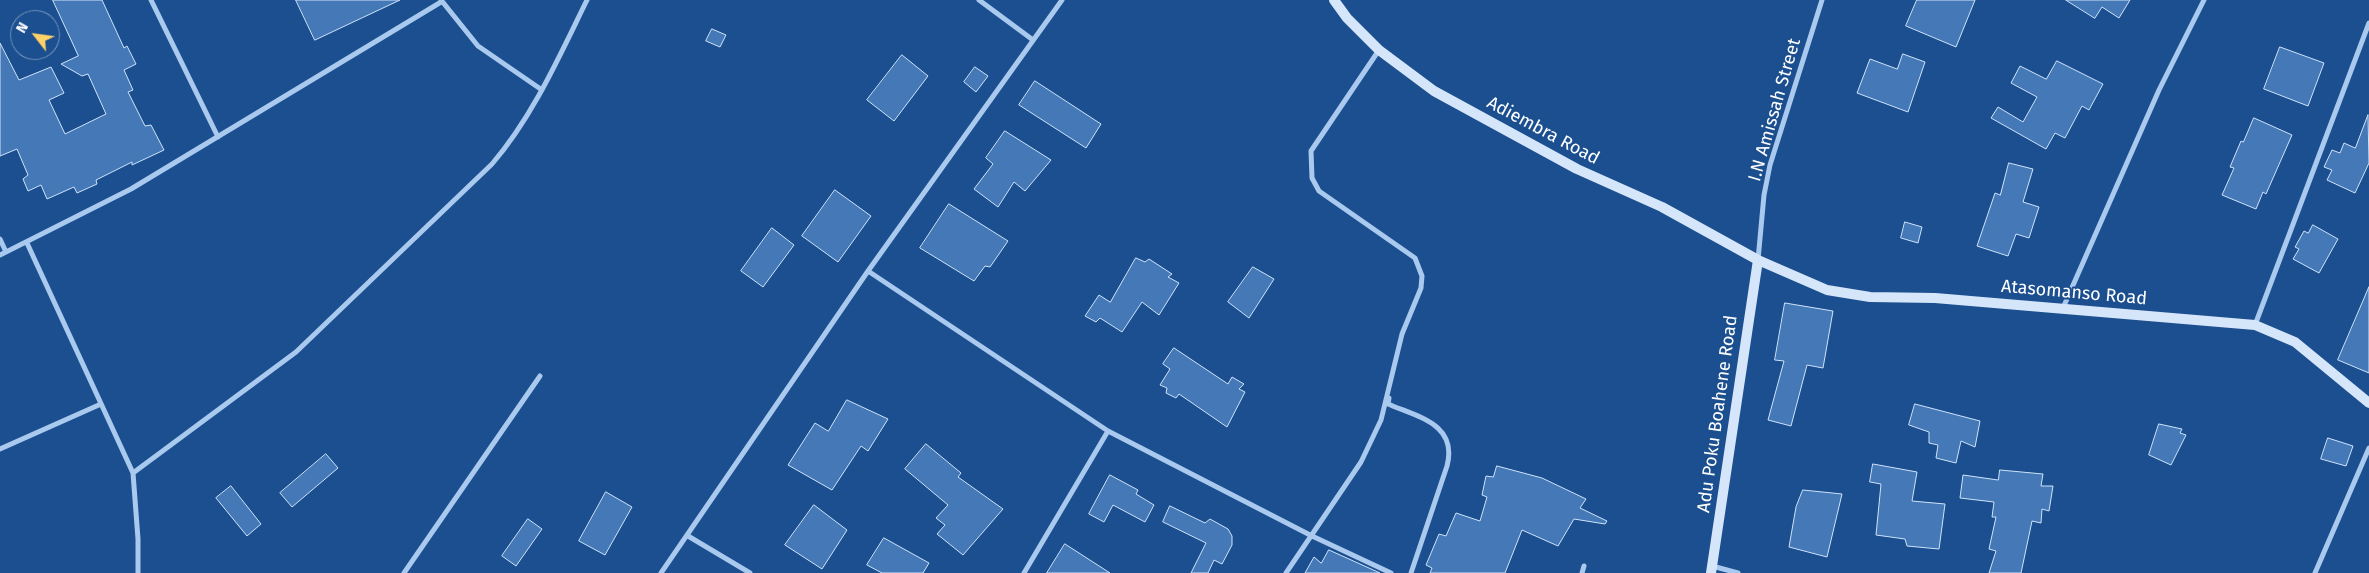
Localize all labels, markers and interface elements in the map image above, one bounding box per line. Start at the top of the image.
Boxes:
north arrow [10,10,60,60]
text: N [13,19,32,36]
street label: I.N Amissah Street [1744,36,1806,184]
street label: Adiembra Road [1483,92,1603,170]
street label: Atasomanso Road [2000,276,2148,310]
street label: Adu Poku Boahene Road [1693,314,1743,514]

